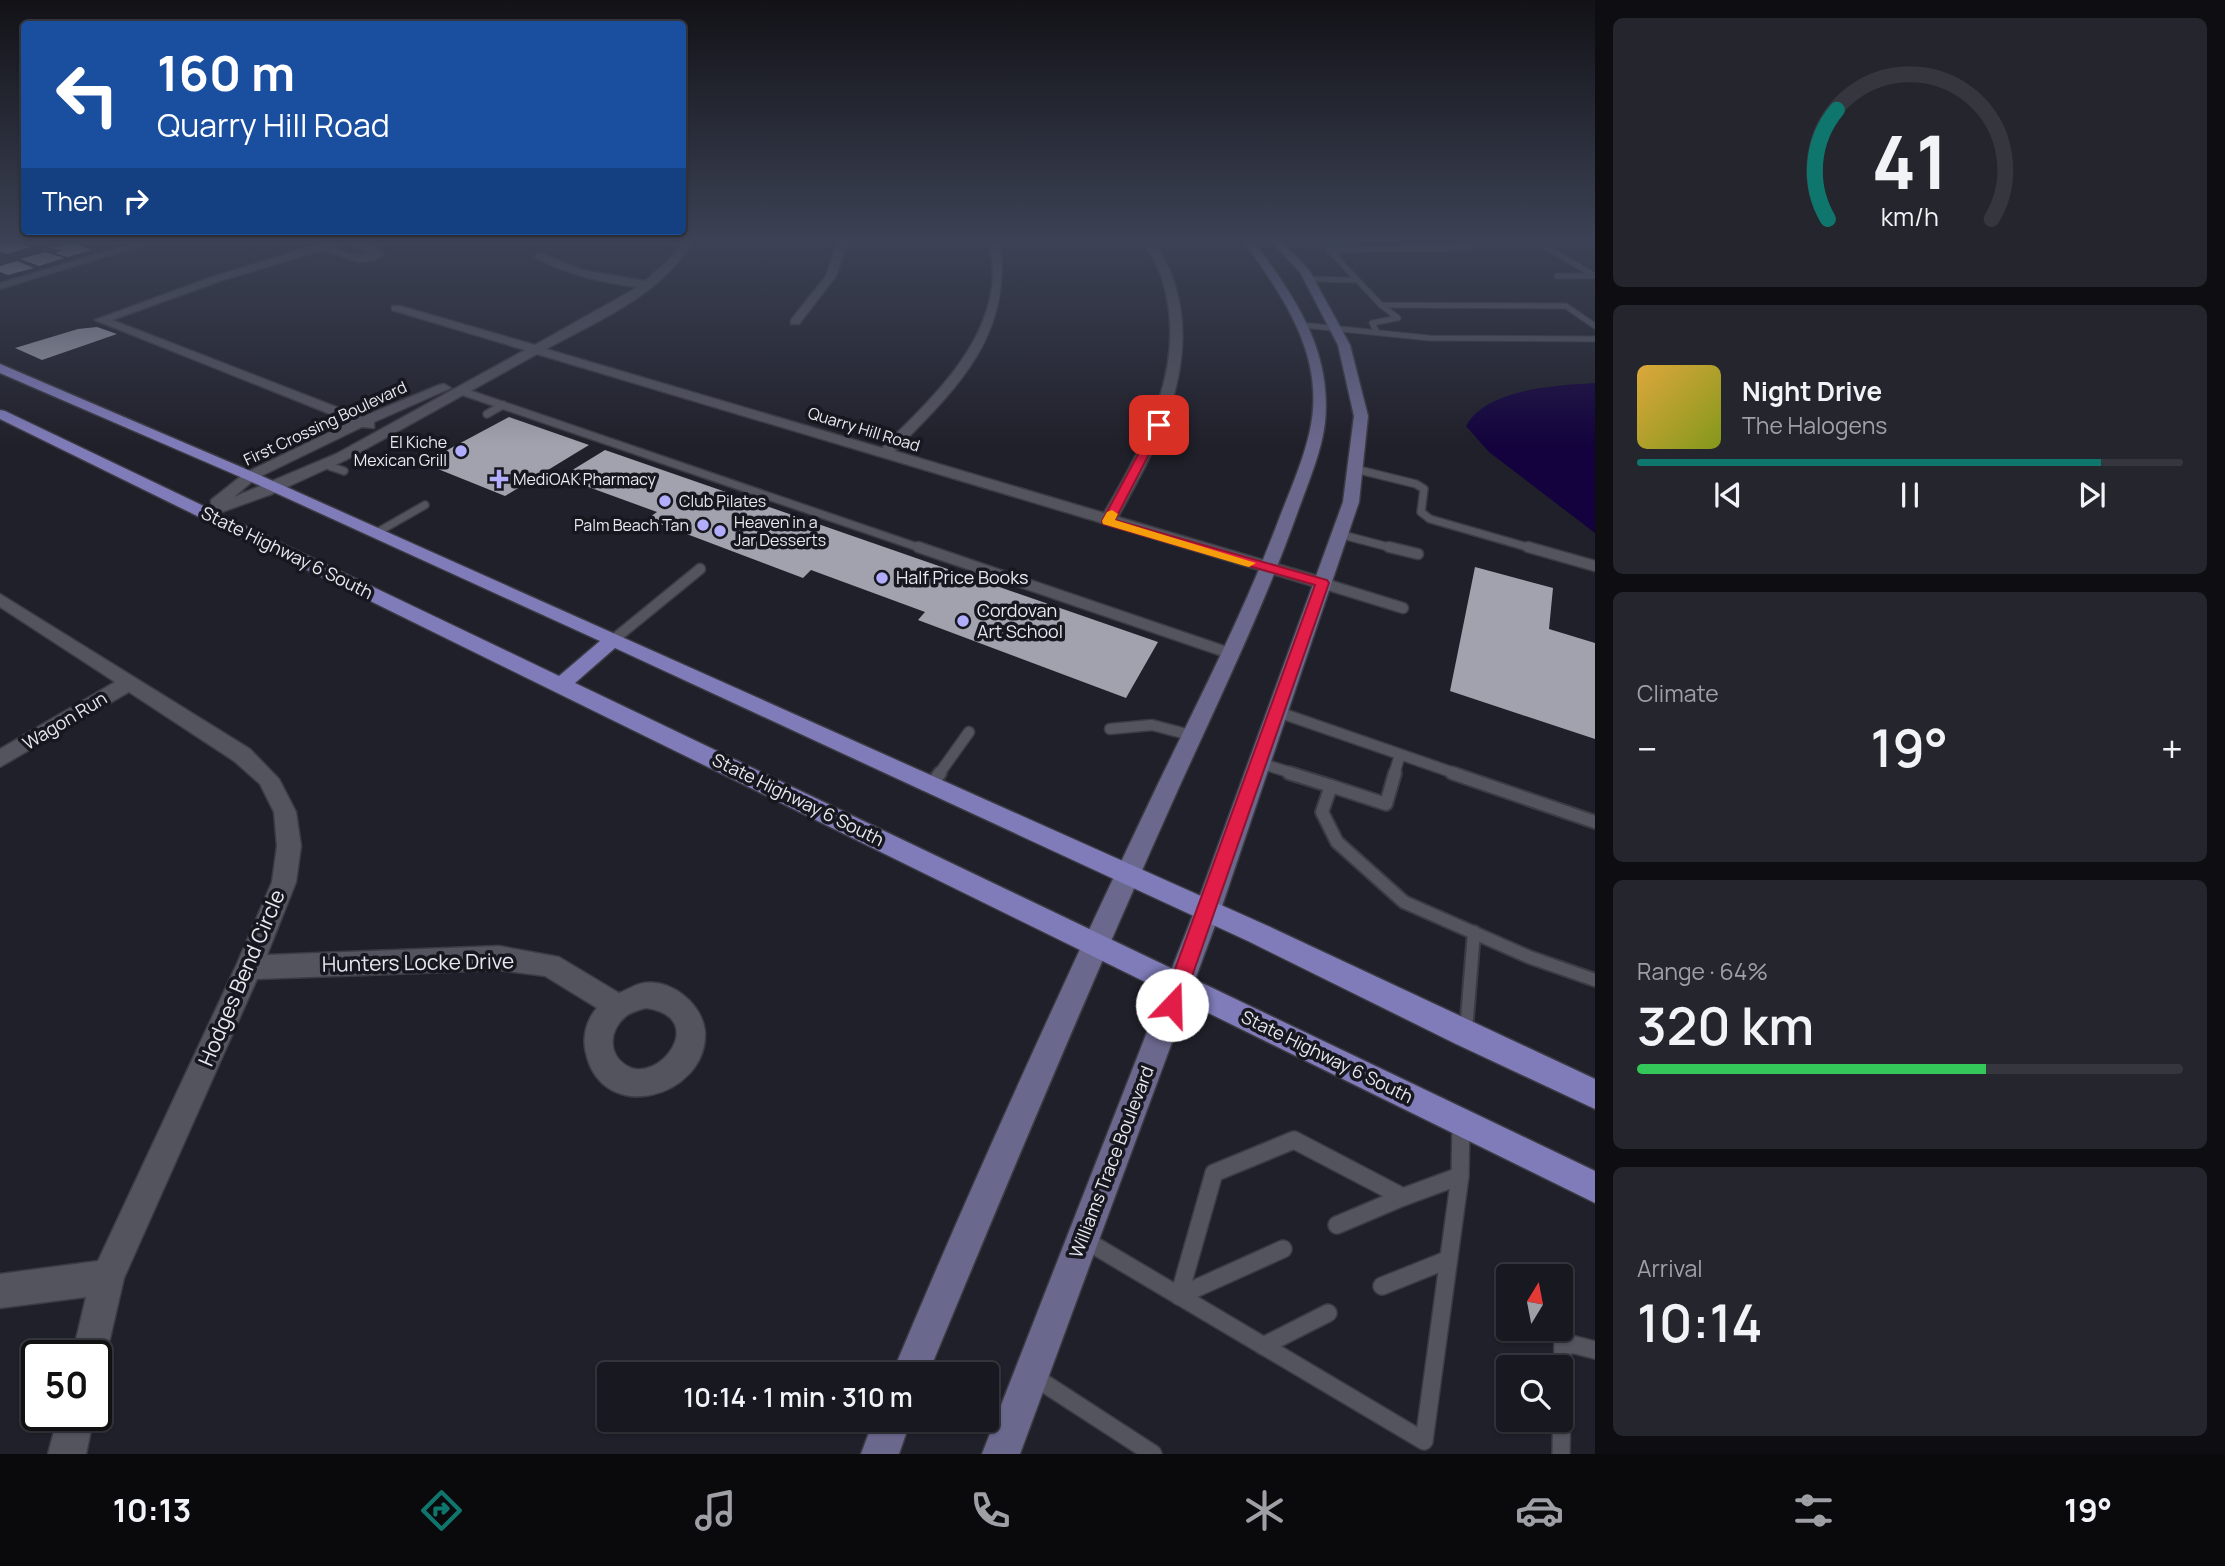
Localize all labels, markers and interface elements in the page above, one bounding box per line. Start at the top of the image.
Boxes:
text: 160 m [157,39,295,106]
icon: left [42,49,133,140]
text: Quarry Hill Road [157,103,390,147]
text: 41 [1872,111,1948,211]
icon: right [117,182,155,220]
text: Then [42,183,103,219]
text: km/h [1881,198,1939,233]
text: Night Drive [1742,373,1882,409]
street label: First Crossing Boulevard [240,376,410,470]
pin [1129,395,1189,455]
street label: Quarry Hill Road [805,401,923,457]
icon: arrive [1140,406,1178,444]
text: The Halogens [1742,409,1887,441]
place label: El Kiche Mexican Grill [354,431,447,471]
marker: El Kiche Mexican Grill [453,443,469,459]
place label: MediOAK Pharmacy [513,468,657,490]
marker: MediOAK Pharmacy [491,471,507,487]
icon: previous [1709,476,1747,514]
icon: pause [1891,476,1929,514]
icon: next [2073,476,2111,514]
place label: Club Pilates [679,490,766,512]
marker: Club Pilates [657,493,673,509]
street label: State Highway 6 South [198,500,377,604]
place label: Heaven in a Jar Desserts [734,511,826,551]
place label: Palm Beach Tan [574,514,689,536]
marker: Palm Beach Tan [695,517,711,533]
marker: Heaven in a Jar Desserts [712,523,728,539]
place label: Half Price Books [896,565,1028,589]
marker: Half Price Books [874,570,890,586]
place label: Cordovan Art School [977,598,1063,643]
marker: Cordovan Art School [955,613,971,629]
text: Climate [1637,677,1719,709]
street label: Wagon Run [18,686,111,755]
text: 19° [1870,712,1948,783]
text: − [1637,722,1658,774]
text: + [2161,722,2183,774]
street label: State Highway 6 South [709,747,888,851]
street label: Hodges Bend Circle [191,885,291,1070]
street label: Hunters Locke Drive [321,946,514,978]
text: Range · 64% [1637,955,1768,987]
position arrow [1135,968,1209,1042]
text: 320 km [1637,990,1814,1061]
street label: State Highway 6 South [1238,1004,1417,1108]
street label: Williams Trace Boulevard [1063,1062,1159,1261]
text: Arrival [1637,1252,1703,1284]
north arrow [1496,1264,1573,1340]
map controls [1496,1264,1573,1432]
text: 10:14 [1637,1287,1763,1358]
speed limit sign: 50 [21,1340,112,1431]
button: search [1496,1355,1573,1432]
text: 10:14 · 1 min · 310 m [683,1379,913,1415]
icon: directions [417,1486,466,1535]
icon: music [691,1486,740,1535]
icon: phone [966,1486,1015,1535]
icon: climate [1240,1486,1289,1535]
icon: car [1515,1486,1564,1535]
icon: filters [1789,1486,1838,1535]
text: 10:13 [113,1488,191,1532]
text: 19° [2064,1488,2112,1532]

